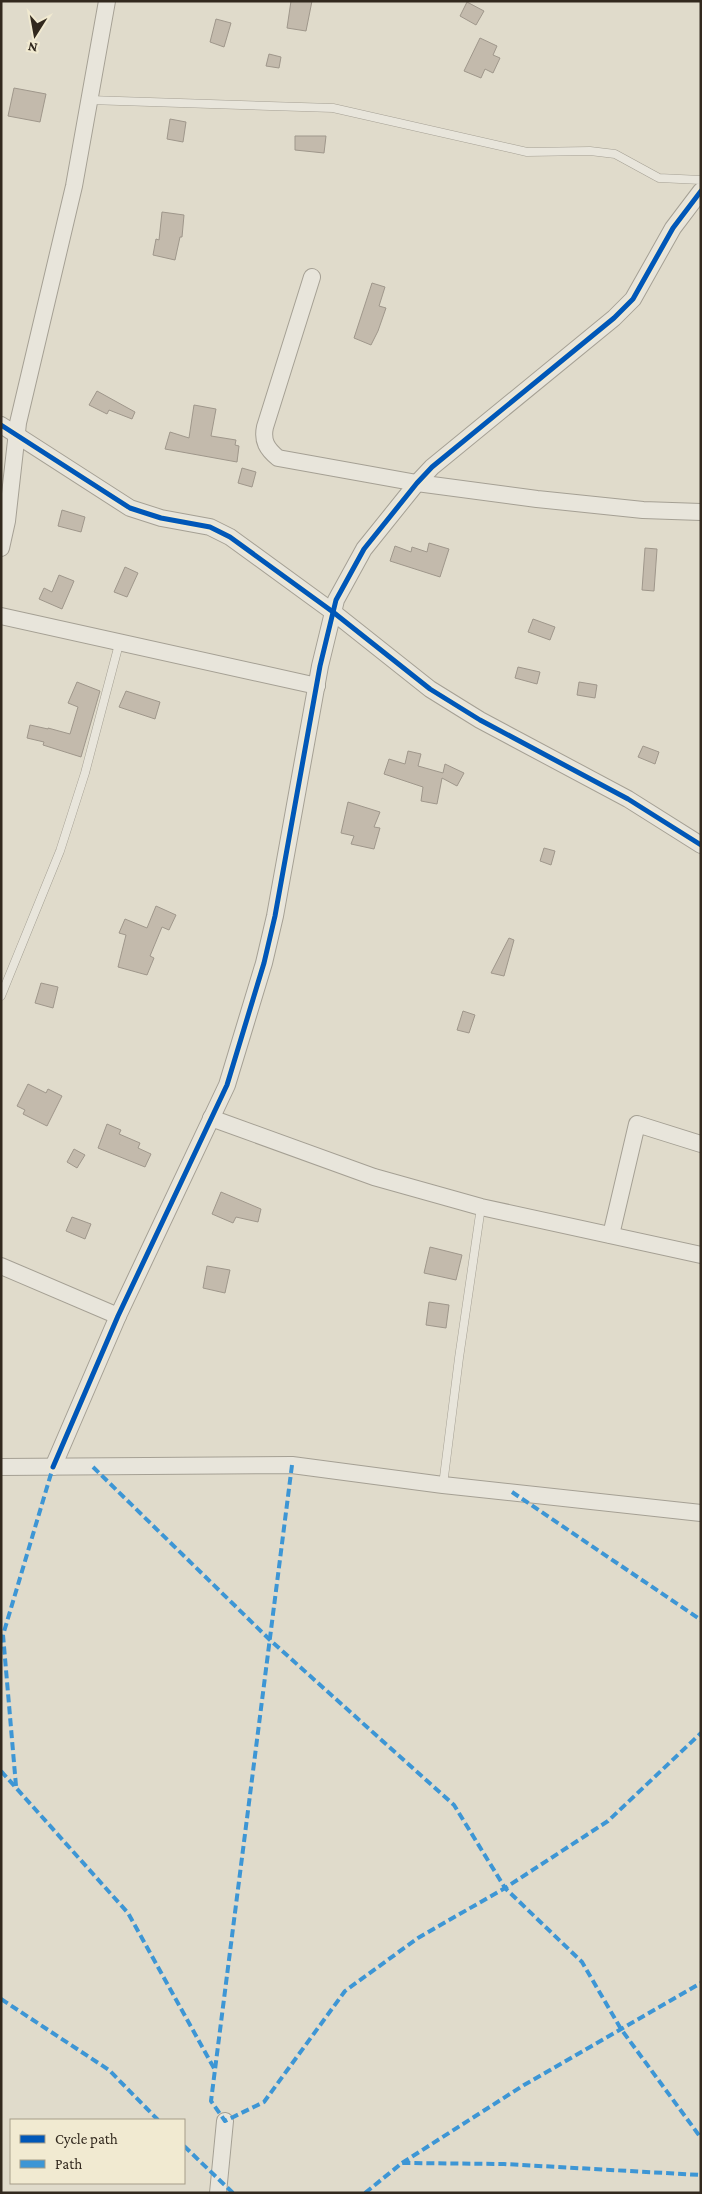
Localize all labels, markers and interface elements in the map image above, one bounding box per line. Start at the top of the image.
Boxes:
north arrow [10,10,60,60]
text: N [26,39,39,57]
legend [10,2119,185,2184]
text: Cycle path [55,2131,118,2148]
text: Path [55,2156,82,2172]

